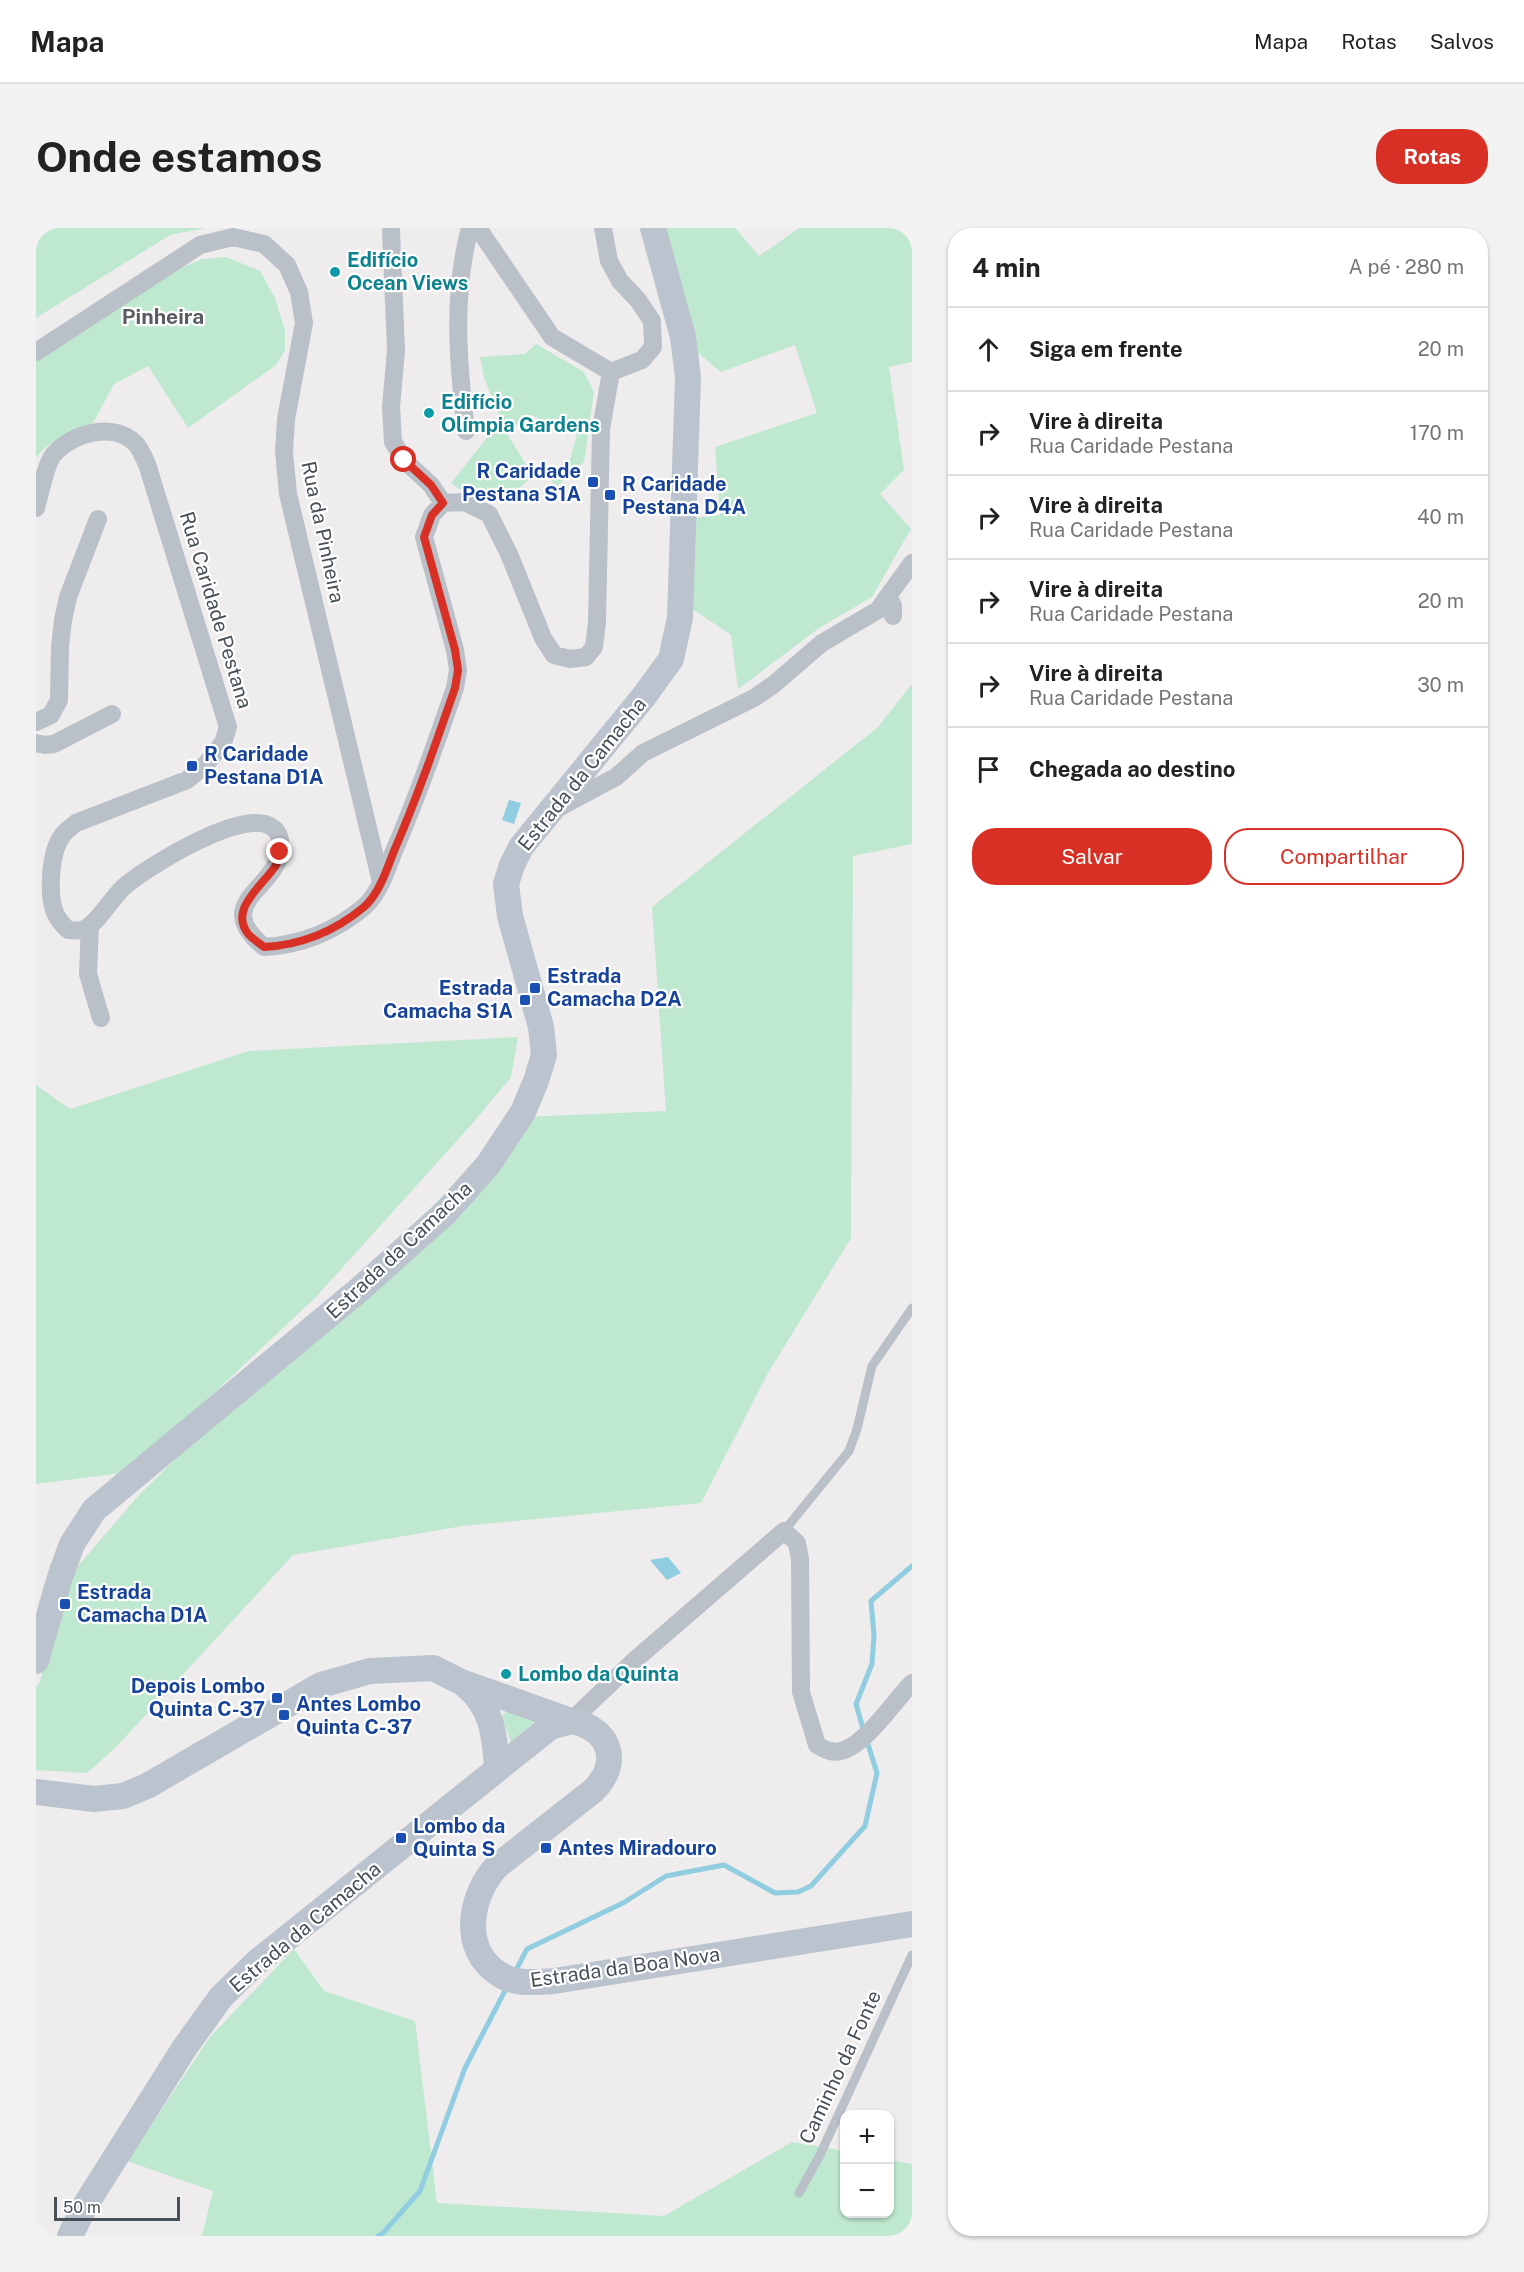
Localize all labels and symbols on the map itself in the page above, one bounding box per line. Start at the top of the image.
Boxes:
place label: Edifício Ocean Views [347,248,468,295]
marker: Edifício Ocean Views [328,265,342,279]
district label: Pinheira [122,304,204,329]
place label: Edifício Olímpia Gardens [441,390,600,437]
marker: Edifício Olímpia Gardens [422,406,436,420]
route start [390,446,416,472]
street label: Rua da Pinheira [296,459,350,605]
place label: R Caridade Pestana S1A [462,459,581,506]
place label: R Caridade Pestana D4A [622,472,746,519]
marker: R Caridade Pestana S1A [586,475,600,489]
marker: R Caridade Pestana D4A [603,488,617,502]
street label: Rua Caridade Pestana [175,509,257,711]
street label: Estrada da Camacha [513,693,651,855]
place label: R Caridade Pestana D1A [204,742,323,789]
marker: R Caridade Pestana D1A [185,759,199,773]
route end [266,838,292,864]
place label: Estrada Camacha D2A [547,964,682,1011]
place label: Estrada Camacha S1A [383,976,513,1023]
marker: Estrada Camacha D2A [528,981,542,995]
marker: Estrada Camacha S1A [518,993,532,1007]
street label: Estrada da Camacha [321,1176,477,1324]
place label: Estrada Camacha D1A [77,1580,208,1627]
marker: Estrada Camacha D1A [58,1597,72,1611]
place label: Lombo da Quinta [518,1662,679,1686]
marker: Lombo da Quinta [499,1667,513,1681]
place label: Depois Lombo Quinta C-37 [131,1674,265,1721]
marker: Depois Lombo Quinta C-37 [270,1691,284,1705]
place label: Antes Lombo Quinta C-37 [296,1692,421,1739]
marker: Antes Lombo Quinta C-37 [277,1708,291,1722]
place label: Lombo da Quinta S [413,1814,505,1861]
marker: Lombo da Quinta S [394,1831,408,1845]
place label: Antes Miradouro [558,1836,717,1860]
marker: Antes Miradouro [539,1841,553,1855]
street label: Estrada da Camacha [224,1857,386,1997]
street label: Estrada da Boa Nova [529,1942,721,1992]
street label: Caminho da Fonte [794,1986,886,2148]
scale bar [54,2194,180,2222]

